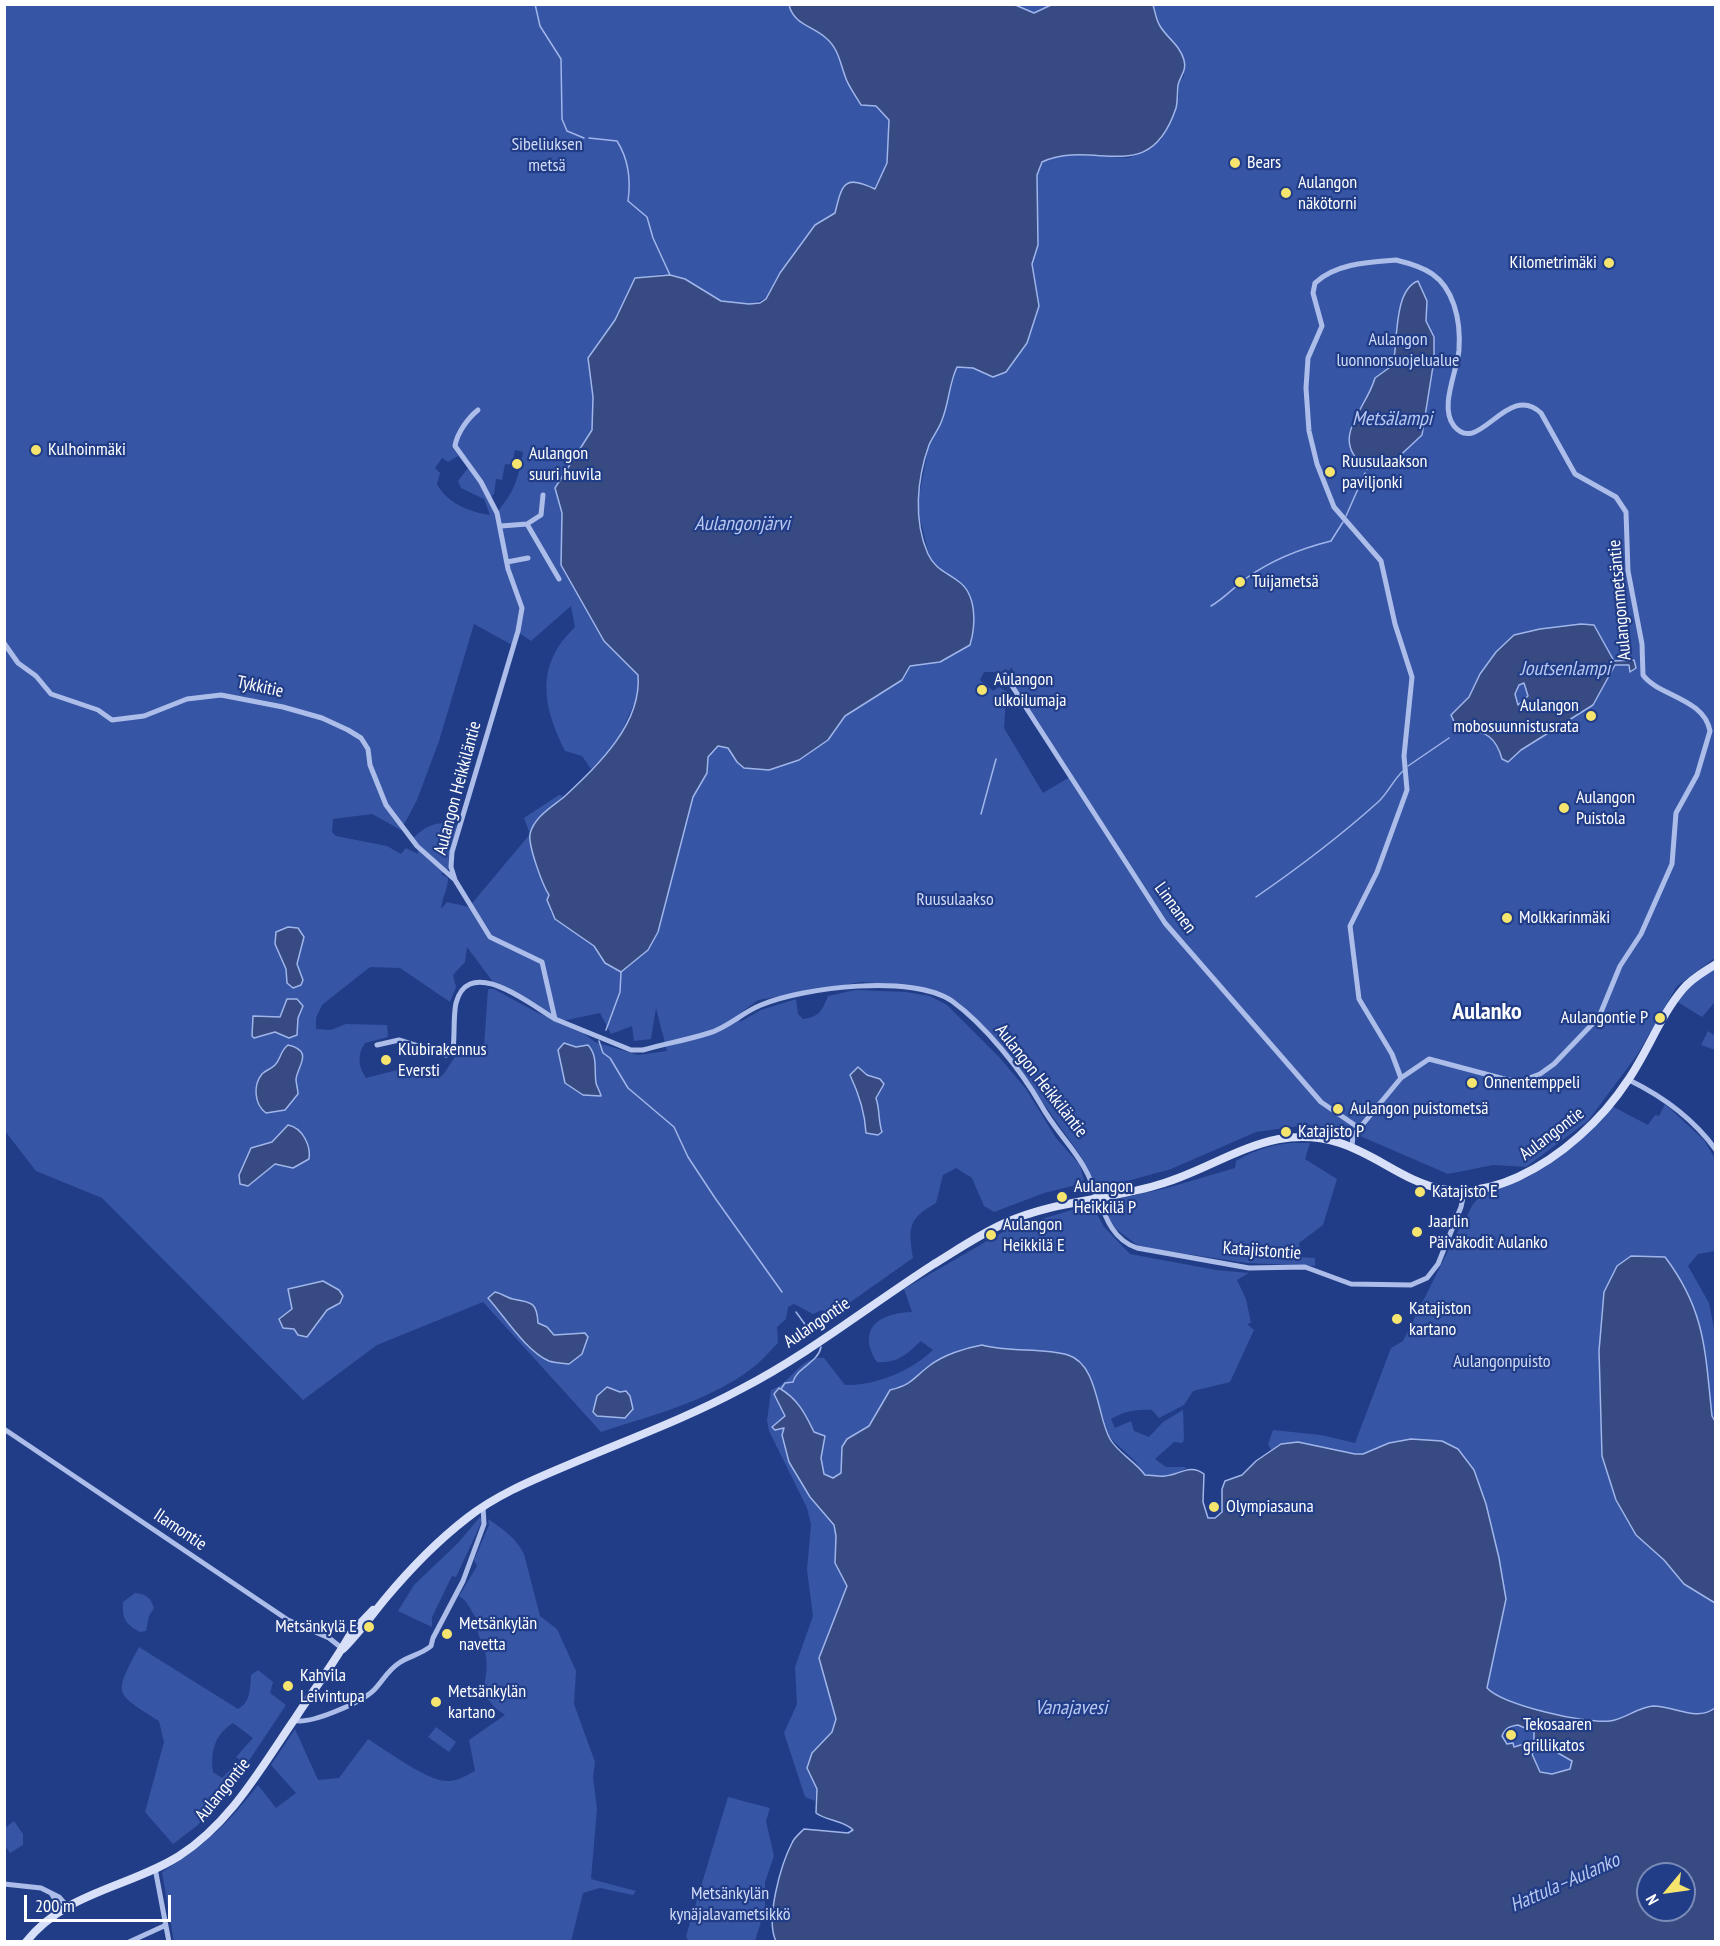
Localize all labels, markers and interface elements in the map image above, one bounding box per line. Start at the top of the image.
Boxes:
park label: Sibeliuksen metsä [511,134,583,176]
place label: Bears [1247,152,1281,174]
marker: Bears [1228,156,1242,170]
place label: Aulangon näkötorni [1298,172,1357,214]
marker: Aulangon näkötorni [1279,186,1293,200]
place label: Kilometrimäki [1510,252,1597,274]
marker: Kilometrimäki [1602,256,1616,270]
park label: Aulangon luonnonsuojelualue [1337,329,1459,372]
water label: Metsälampi [1352,407,1432,431]
place label: Kulhoinmäki [48,439,126,461]
marker: Kulhoinmäki [29,443,43,457]
place label: Aulangon suuri huvila [529,443,601,486]
place label: Ruusulaakson paviljonki [1342,451,1427,494]
marker: Aulangon suuri huvila [510,457,524,471]
marker: Ruusulaakson paviljonki [1323,465,1337,479]
water label: Aulangonjärvi [694,512,790,536]
street label: Aulangonmetsäntie [1604,539,1636,661]
place label: Tuijametsä [1252,571,1319,593]
marker: Tuijametsä [1233,575,1247,589]
water label: Joutsenlampi [1520,657,1610,681]
place label: Aulangon ulkoilumaja [994,669,1066,712]
street label: Tykkitie [235,672,285,702]
marker: Aulangon ulkoilumaja [975,683,989,697]
place label: Aulangon mobosuunnistusrata [1453,695,1579,738]
marker: Aulangon mobosuunnistusrata [1584,709,1598,723]
street label: Aulangon Heikkiläntie [430,719,486,857]
place label: Aulangon Puistola [1576,787,1635,830]
marker: Aulangon Puistola [1557,801,1571,815]
street label: Linnanen [1149,878,1201,938]
park label: Ruusulaakso [916,889,994,911]
place label: Molkkarinmäki [1519,907,1610,929]
marker: Molkkarinmäki [1500,911,1514,925]
district label: Aulanko [1452,998,1522,1026]
place label: Aulangontie P [1561,1007,1648,1029]
marker: Aulangontie P [1653,1011,1667,1025]
street label: Aulangon Heikkiläntie [990,1020,1092,1142]
place label: Klubirakennus Eversti [398,1039,487,1082]
marker: Klubirakennus Eversti [379,1053,393,1067]
place label: Onnentemppeli [1484,1072,1580,1094]
marker: Onnentemppeli [1465,1076,1479,1090]
place label: Aulangon puistometsä [1350,1098,1488,1120]
marker: Aulangon puistometsä [1331,1102,1345,1116]
street label: Aulangontie [1515,1103,1589,1165]
place label: Katajisto P [1298,1121,1364,1143]
marker: Katajisto P [1279,1125,1293,1139]
place label: Aulangon Heikkilä P [1074,1176,1136,1218]
place label: Katajisto E [1432,1181,1498,1203]
marker: Katajisto E [1413,1185,1427,1199]
marker: Aulangon Heikkilä P [1055,1190,1069,1204]
place label: Jaarlin Päiväkodit Aulanko [1429,1211,1548,1254]
place label: Aulangon Heikkilä E [1003,1214,1065,1256]
marker: Jaarlin Päiväkodit Aulanko [1410,1225,1424,1239]
marker: Aulangon Heikkilä E [984,1228,998,1242]
street label: Katajistontie [1222,1237,1302,1265]
street label: Aulangontie [780,1293,854,1353]
place label: Katajiston kartano [1409,1298,1471,1340]
marker: Katajiston kartano [1390,1312,1404,1326]
park label: Aulangonpuisto [1453,1351,1551,1373]
place label: Olympiasauna [1226,1496,1314,1518]
marker: Olympiasauna [1207,1500,1221,1514]
street label: Ilamontie [149,1504,211,1556]
place label: Metsänkylän navetta [459,1613,537,1656]
place label: Metsänkylä E [275,1616,357,1638]
marker: Metsänkylä E [362,1620,376,1634]
marker: Metsänkylän navetta [440,1627,454,1641]
place label: Kahvila Leivintupa [300,1665,365,1708]
marker: Kahvila Leivintupa [281,1679,295,1693]
place label: Metsänkylän kartano [448,1681,526,1724]
marker: Metsänkylän kartano [429,1695,443,1709]
water label: Vanajavesi [1035,1696,1107,1720]
place label: Tekosaaren grillikatos [1523,1714,1592,1756]
marker: Tekosaaren grillikatos [1504,1728,1518,1742]
street label: Aulangontie [191,1754,255,1826]
water label: Hattula–Aulanko [1507,1848,1623,1918]
north arrow [1636,1862,1696,1922]
scale bar [27,1883,174,1921]
park label: Metsänkylän kynäjalavametsikkö [669,1883,791,1926]
text: N [1641,1891,1663,1908]
text: 200 m [35,1894,75,1917]

